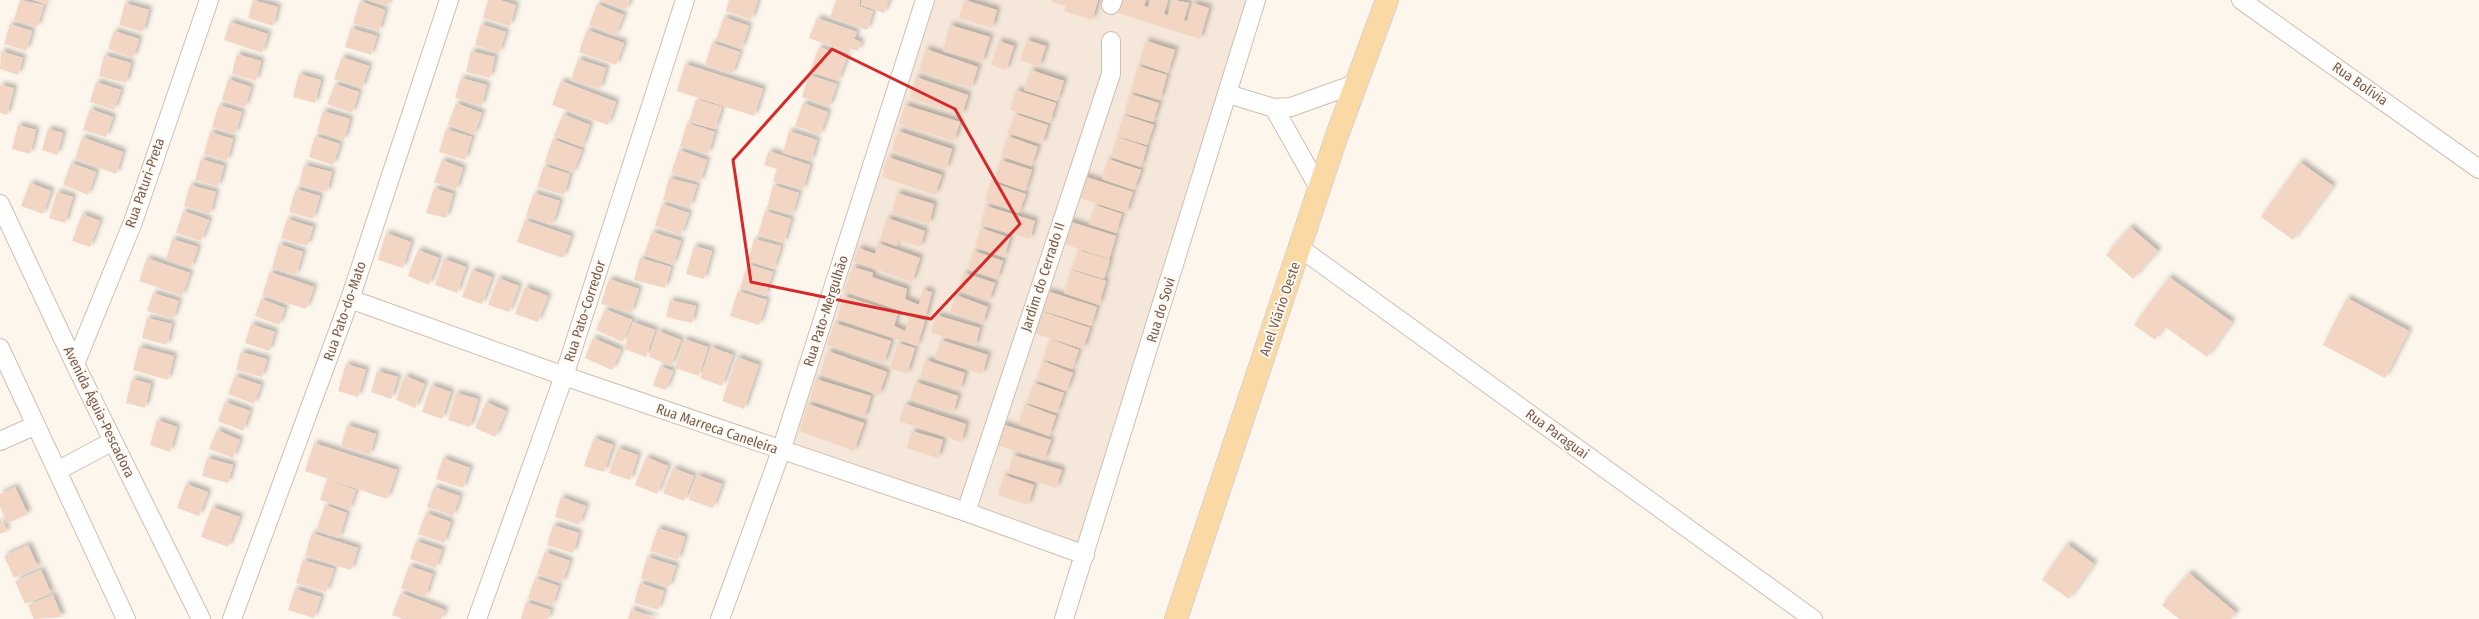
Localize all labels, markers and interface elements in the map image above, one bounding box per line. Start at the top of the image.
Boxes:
street label: Rua Bolívia [2329,59,2391,109]
street label: Rua Paturi-Preta [122,136,168,230]
street label: Jardim do Cerrado II [1017,220,1069,334]
street label: Rua Pato-Mergulhão [800,253,852,369]
street label: Rua Pato-Corredor [561,258,609,364]
street label: Rua Pato-do-Mato [320,259,370,363]
street label: Anel Viário Oeste [1256,260,1304,358]
street label: Rua do Sovi [1143,275,1179,345]
street label: Avenida Águia-Pescadora [60,343,139,481]
street label: Rua Marreca Caneleira [654,400,780,458]
street label: Rua Paraguai [1522,405,1592,463]

